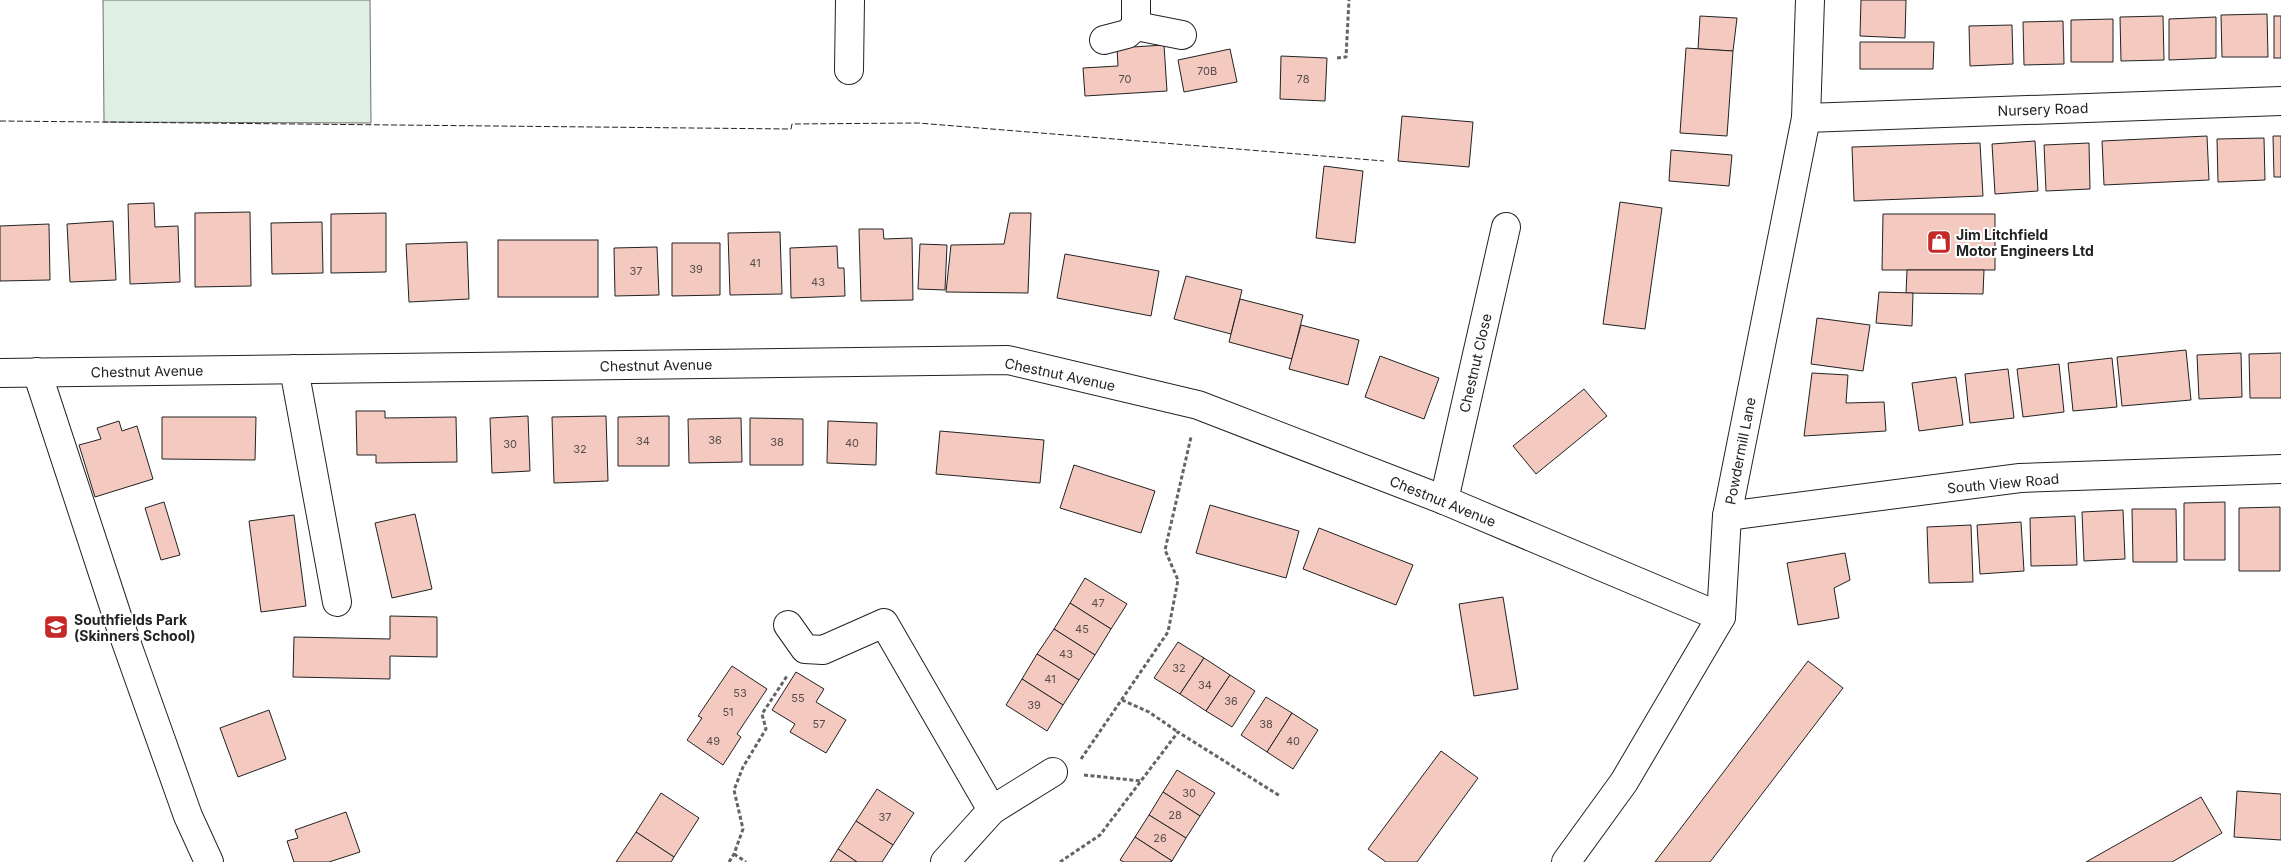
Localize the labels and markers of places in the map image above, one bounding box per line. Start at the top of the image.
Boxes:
place label: Jim Litchfield Motor Engineers Ltd [1956,226,2094,259]
shop icon: Jim Litchfield Motor Engineers Ltd [1926,229,1952,255]
place label: Southfields Park (Skinners School) [74,611,196,644]
school or university icon: Southfields Park (Skinners School) [43,614,69,640]

